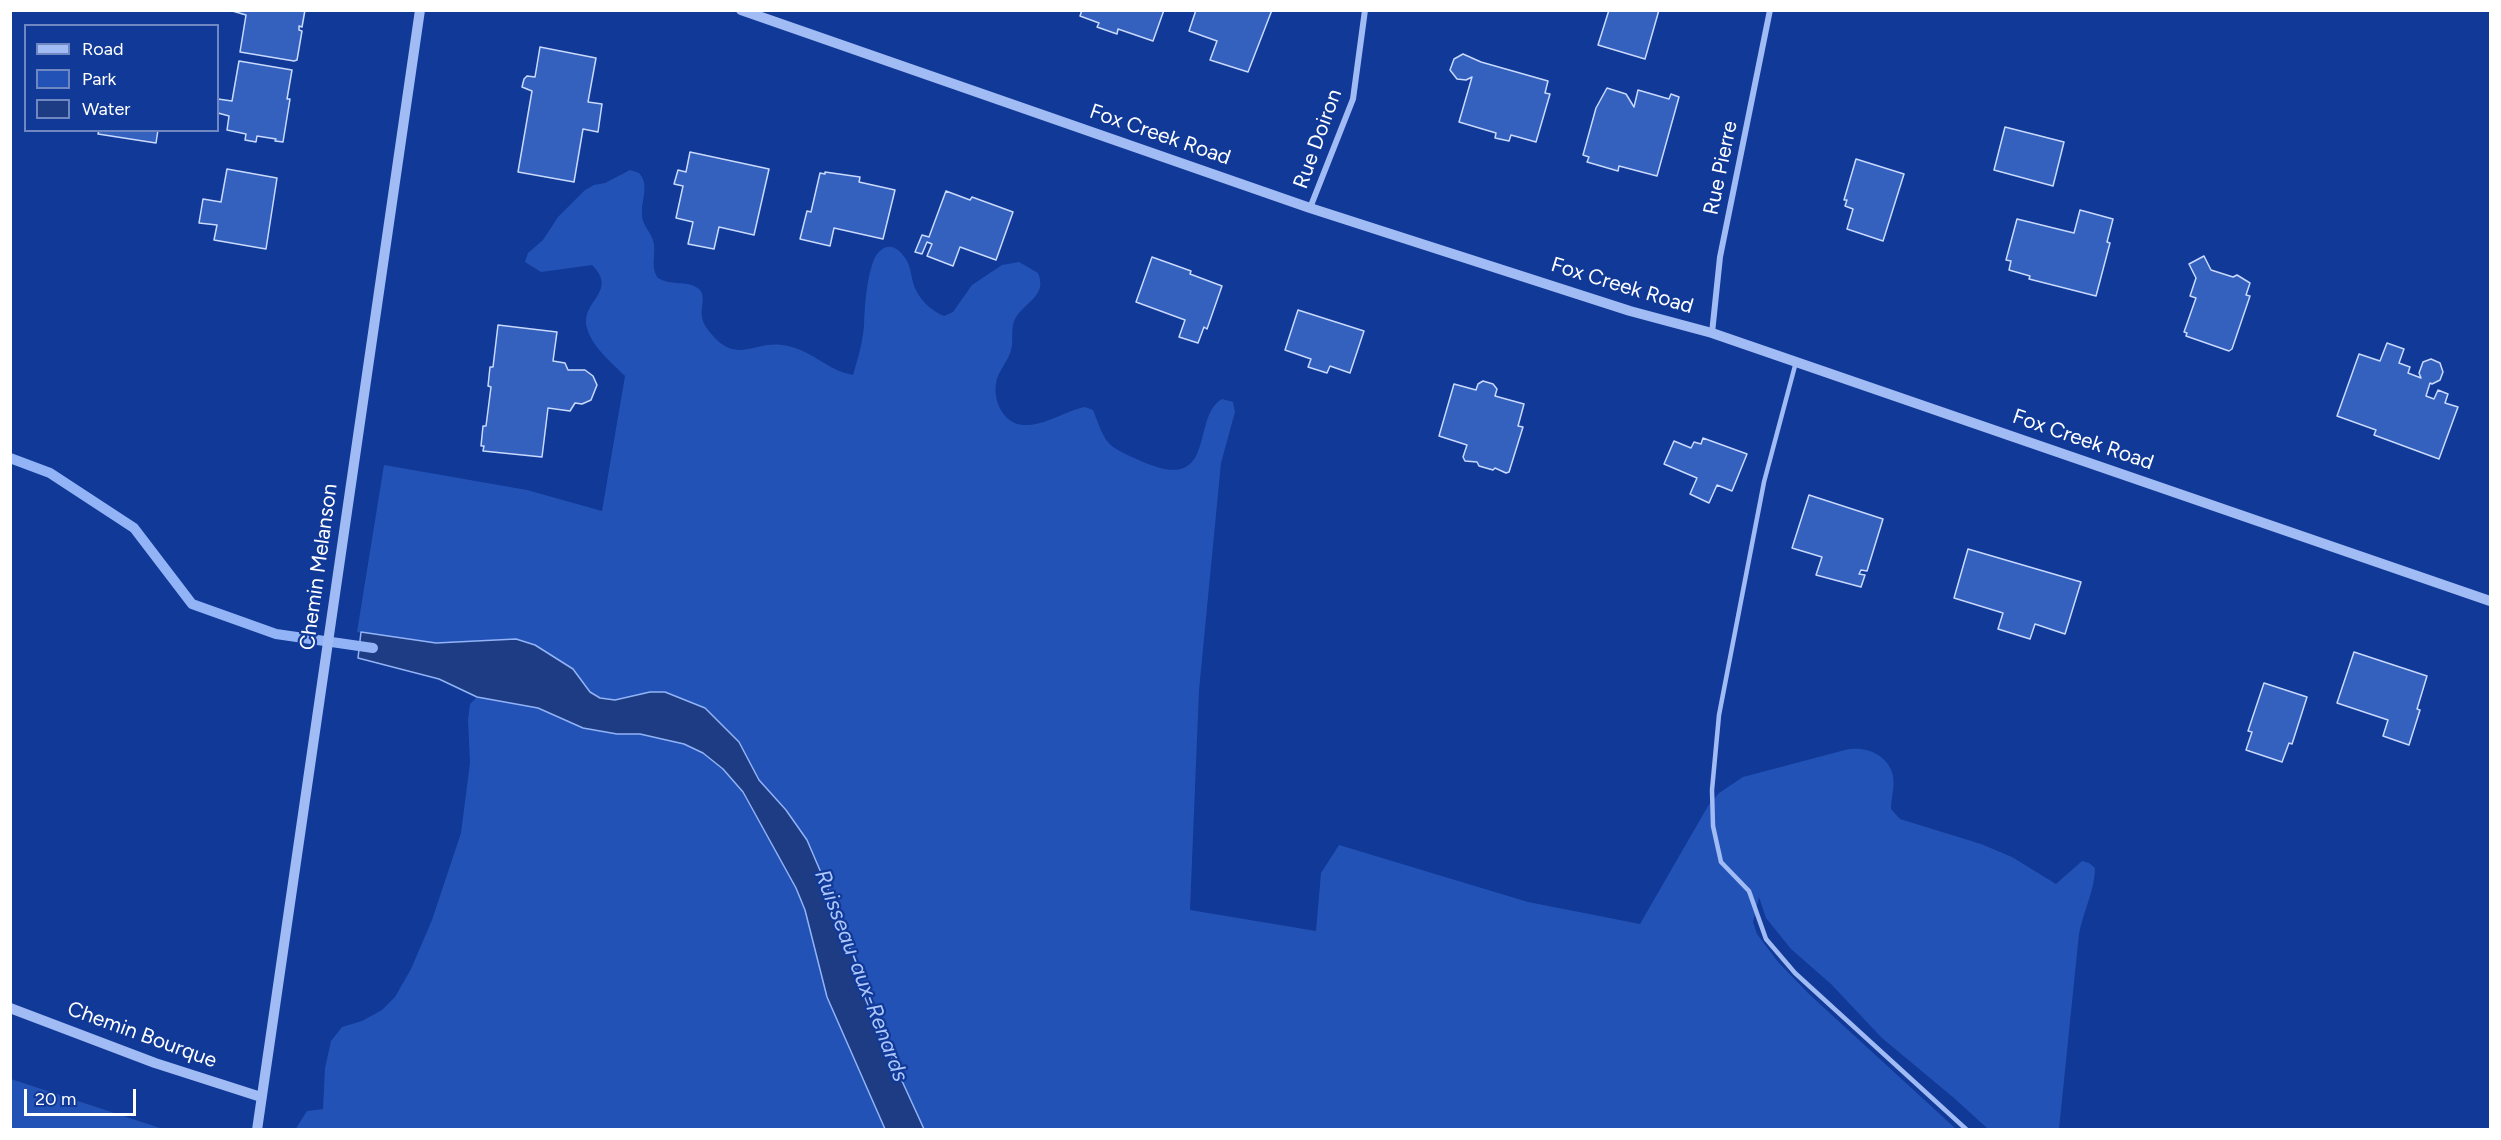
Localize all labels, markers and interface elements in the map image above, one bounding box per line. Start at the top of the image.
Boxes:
legend [24,24,219,132]
text: Road [82,38,123,60]
text: Park [82,68,116,90]
street label: Rue Doiron [1288,86,1348,192]
text: Water [82,98,130,120]
street label: Fox Creek Road [1086,99,1234,171]
street label: Rue Pierre [1699,119,1743,217]
street label: Fox Creek Road [1548,252,1696,320]
street label: Fox Creek Road [2009,404,2157,476]
street label: Chemin Melanson [295,482,343,652]
water label: Ruisseau-aux-Renards [808,866,914,1086]
street label: Chemin Bourque [64,996,220,1074]
scale bar [27,1077,140,1115]
text: 20 m [35,1088,76,1110]

